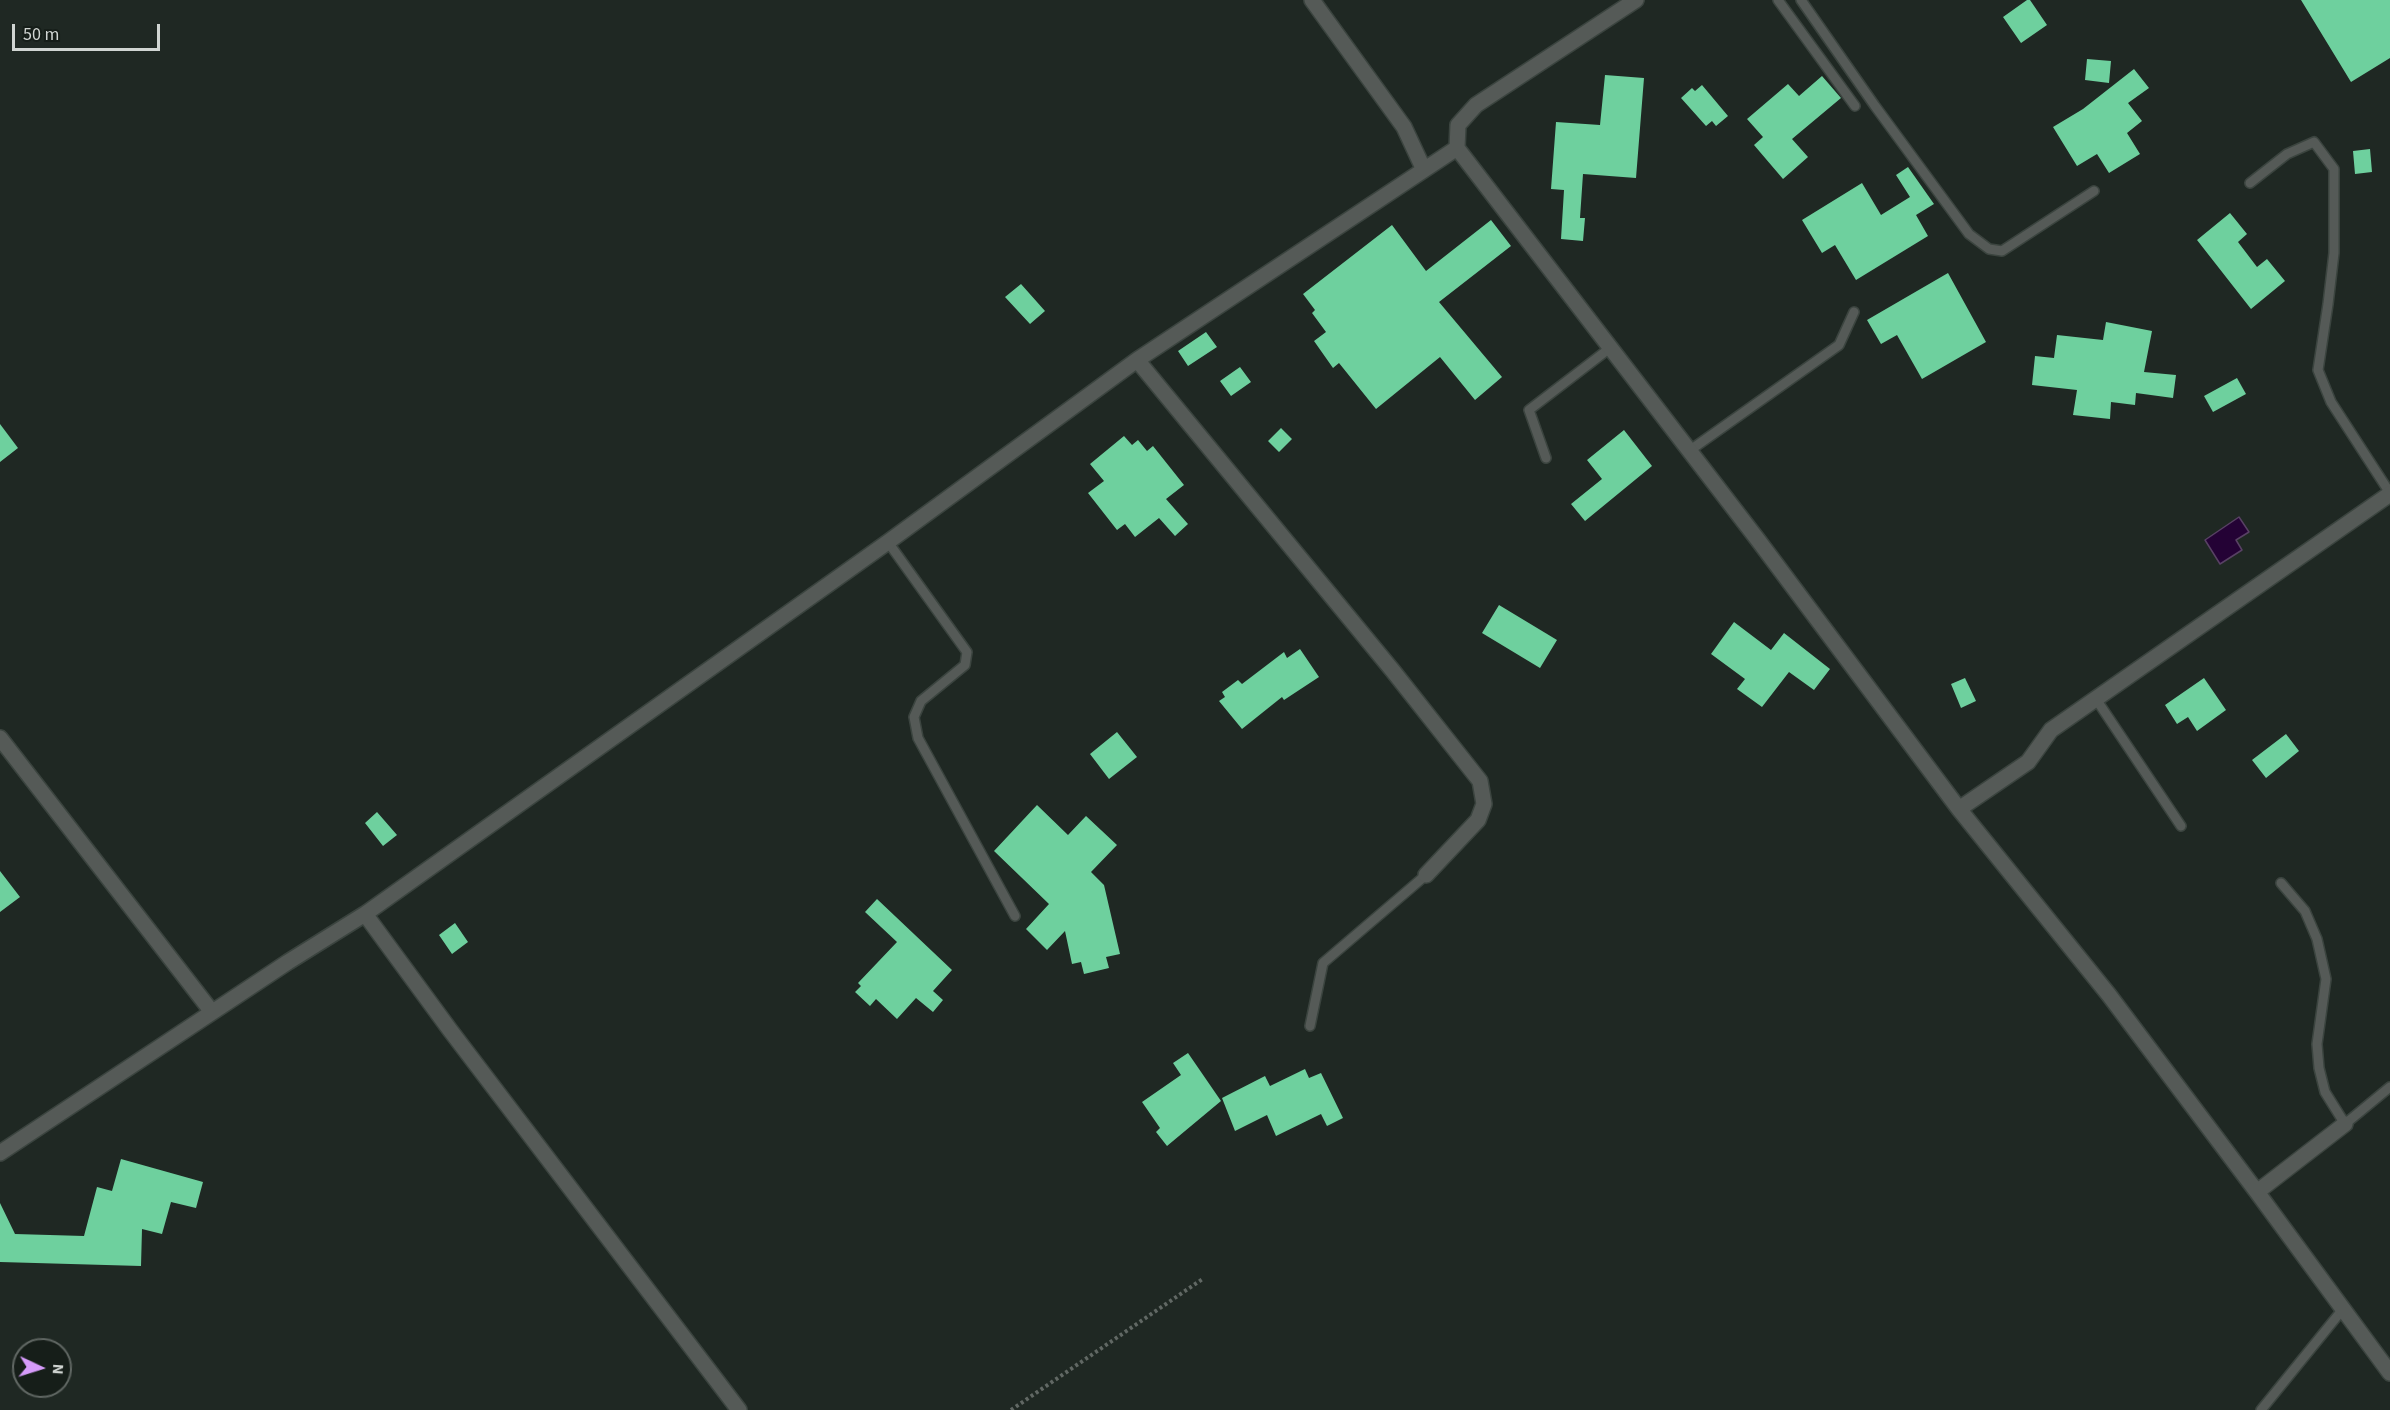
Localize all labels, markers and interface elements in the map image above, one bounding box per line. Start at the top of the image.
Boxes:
scale bar [15,12,164,50]
text: 50 m [23,22,59,47]
north arrow [12,1338,72,1398]
text: N [47,1363,69,1375]

